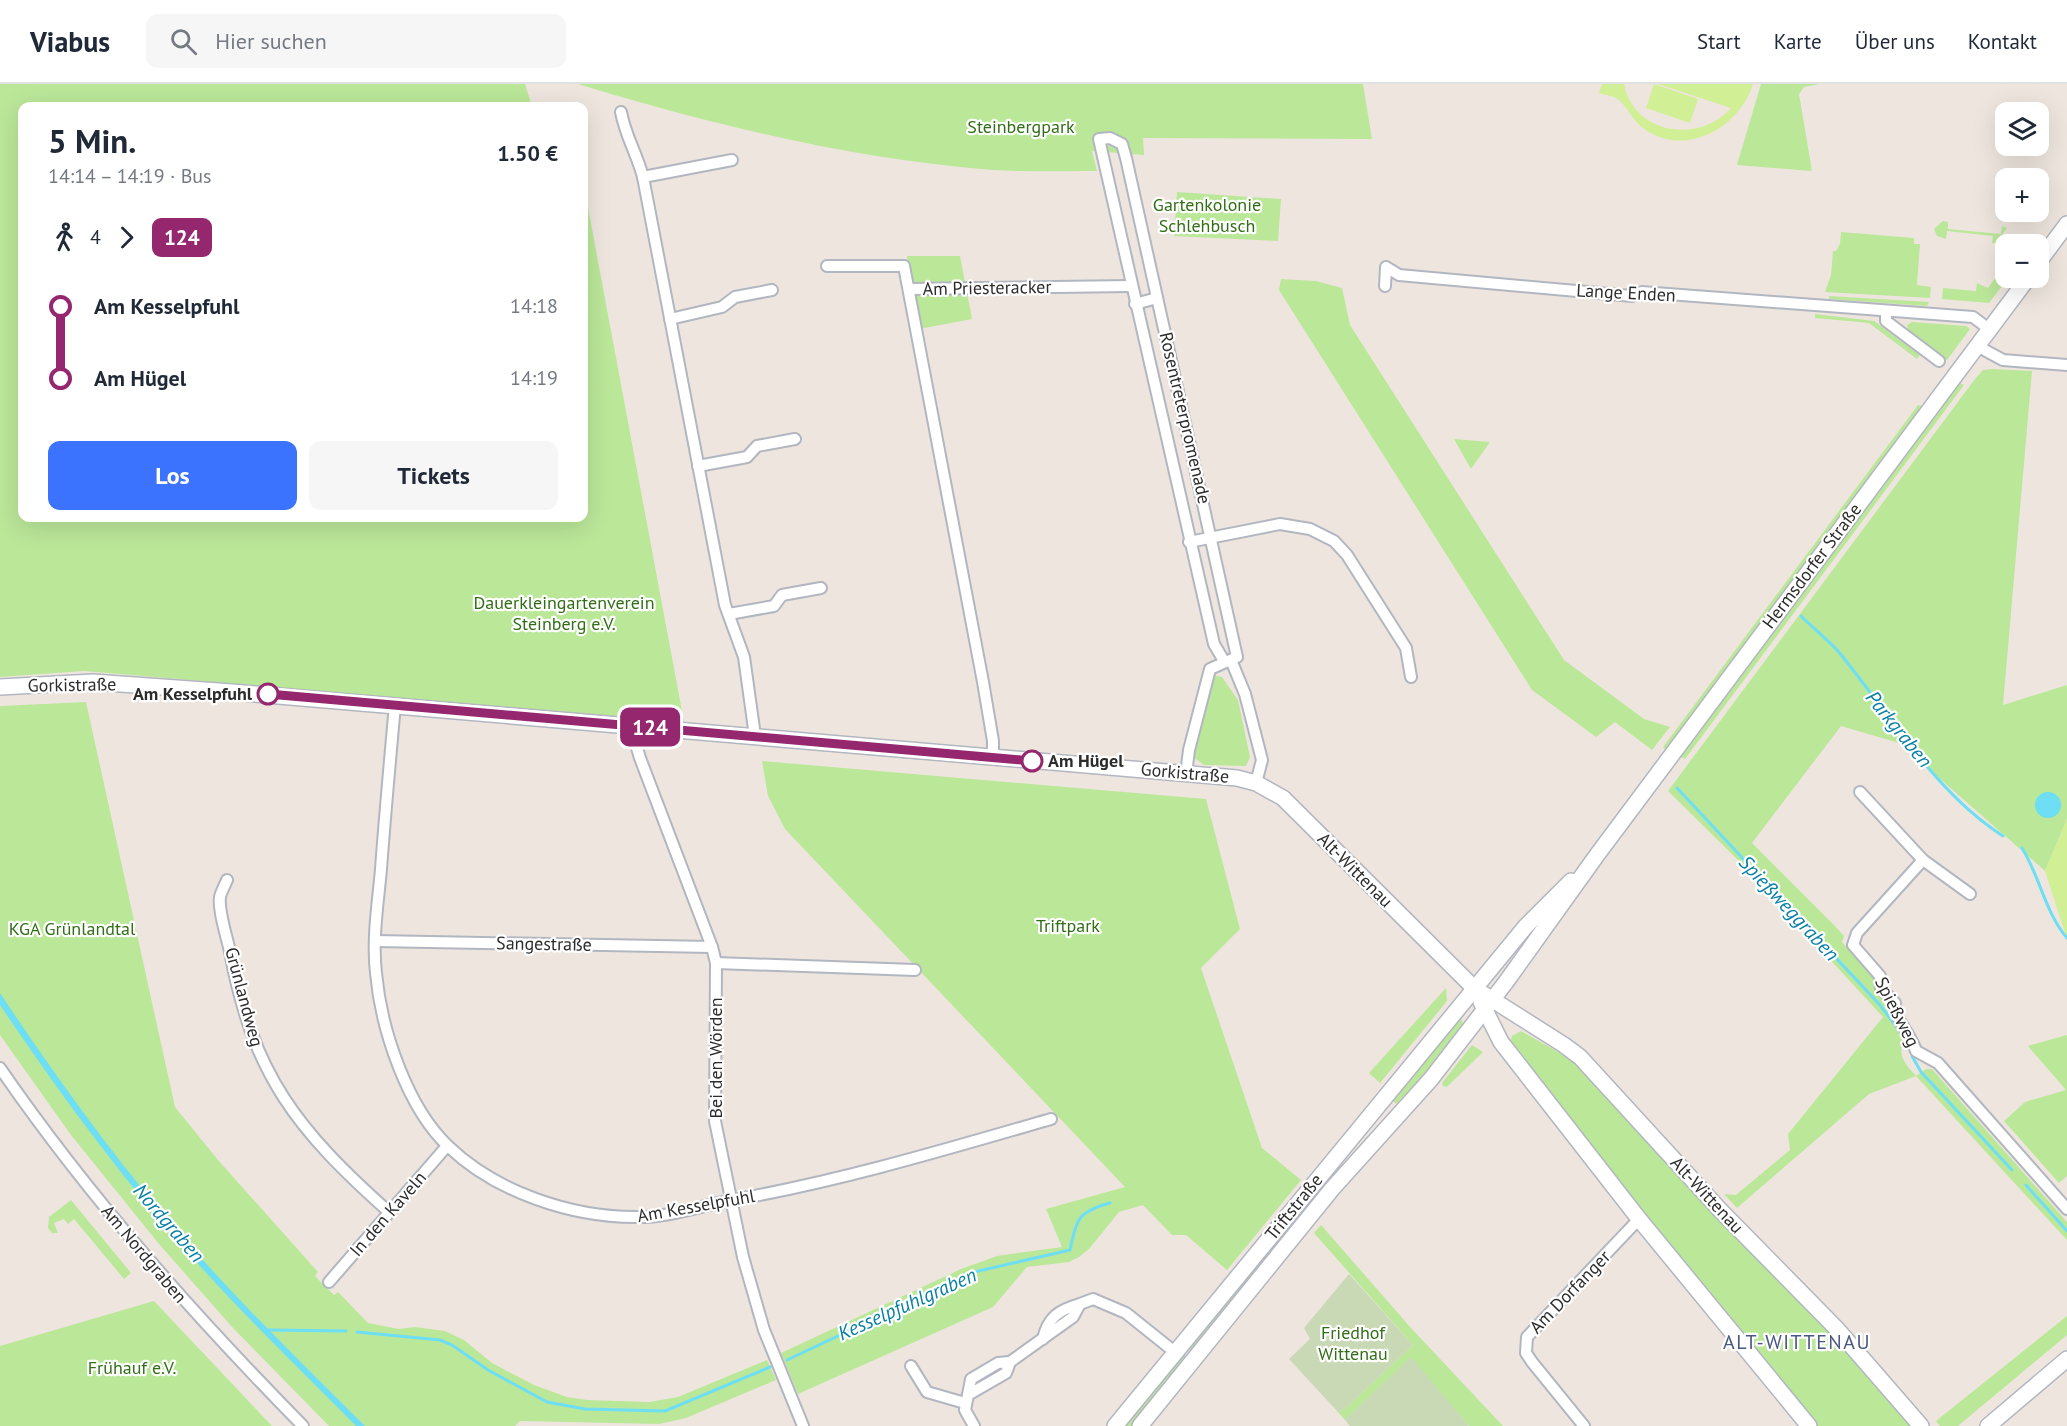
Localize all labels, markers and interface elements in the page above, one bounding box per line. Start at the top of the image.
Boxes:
search box [146,14,566,68]
text: Viabus [30,23,110,60]
icon: search [167,25,200,58]
text: Hier suchen [215,27,327,55]
text: Start [1697,28,1741,55]
text: Karte [1774,28,1822,55]
text: Über uns [1855,28,1935,55]
text: Kontakt [1968,28,2037,55]
map controls [1995,102,2049,288]
button: layers [1995,102,2049,156]
park label: Steinbergpark [967,115,1075,138]
text: 5 Min. [48,119,136,162]
text: 1.50 € [497,139,558,167]
text: 14:14 – 14:19 · Bus [48,163,212,189]
button: + [1995,168,2049,222]
park label: Gartenkolonie Schlehbusch [1153,193,1261,237]
icon: walk [48,221,81,254]
icon: forward [110,221,143,254]
text: 4 [90,224,101,250]
text: 124 [164,224,200,251]
button: − [1995,234,2049,288]
street label: Am Priesteracker [922,275,1052,300]
street label: Lange Enden [1576,278,1676,307]
text: Am Kesselpfuhl [94,292,240,320]
text: 14:18 [510,293,558,319]
street label: Rosentreterpromenade [1155,330,1216,506]
text: Am Hügel [94,364,186,392]
text: 14:19 [510,365,558,391]
button: Los [48,441,297,510]
button: Tickets [309,441,558,510]
street label: Hermsdorfer Straße [1757,498,1866,633]
park label: Dauerkleingartenverein Steinberg e.V. [473,591,655,635]
street label: Gorkistraße [27,672,117,697]
place label: Am Kesselpfuhl [133,682,253,705]
marker: Am Kesselpfuhl [257,683,279,705]
water label: Parkgraben [1860,685,1938,773]
line badge: 124 [616,708,684,746]
text: 124 [632,714,668,741]
place label: Am Hügel [1048,749,1124,772]
marker: Am Hügel [1021,750,1043,772]
street label: Gorkistraße [1140,757,1230,788]
street label: Alt-Wittenau [1313,827,1398,912]
water label: Spießweggraben [1733,850,1845,966]
park label: Triftpark [1036,914,1100,937]
park label: KGA Grünlandtal [9,917,136,940]
street label: Sangestraße [496,931,592,956]
street label: Grünlandweg [220,945,269,1049]
street label: Spießweg [1870,973,1925,1051]
street label: Bei den Wörden [704,997,727,1119]
street label: Alt-Wittenau [1666,1151,1749,1238]
street label: In den Kaveln [344,1166,431,1261]
street label: Triftstraße [1260,1169,1327,1245]
water label: Nordgraben [128,1178,210,1268]
street label: Am Kesselpfuhl [635,1184,757,1227]
street label: Am Nordgraben [97,1200,192,1307]
street label: Am Dorfanger [1524,1245,1615,1338]
water label: Kesselpfuhlgraben [834,1262,980,1346]
park label: Friedhof Wittenau [1318,1321,1388,1365]
district label: ALT-WITTENAU [1723,1329,1871,1355]
park label: Frühauf e.V. [88,1356,176,1379]

